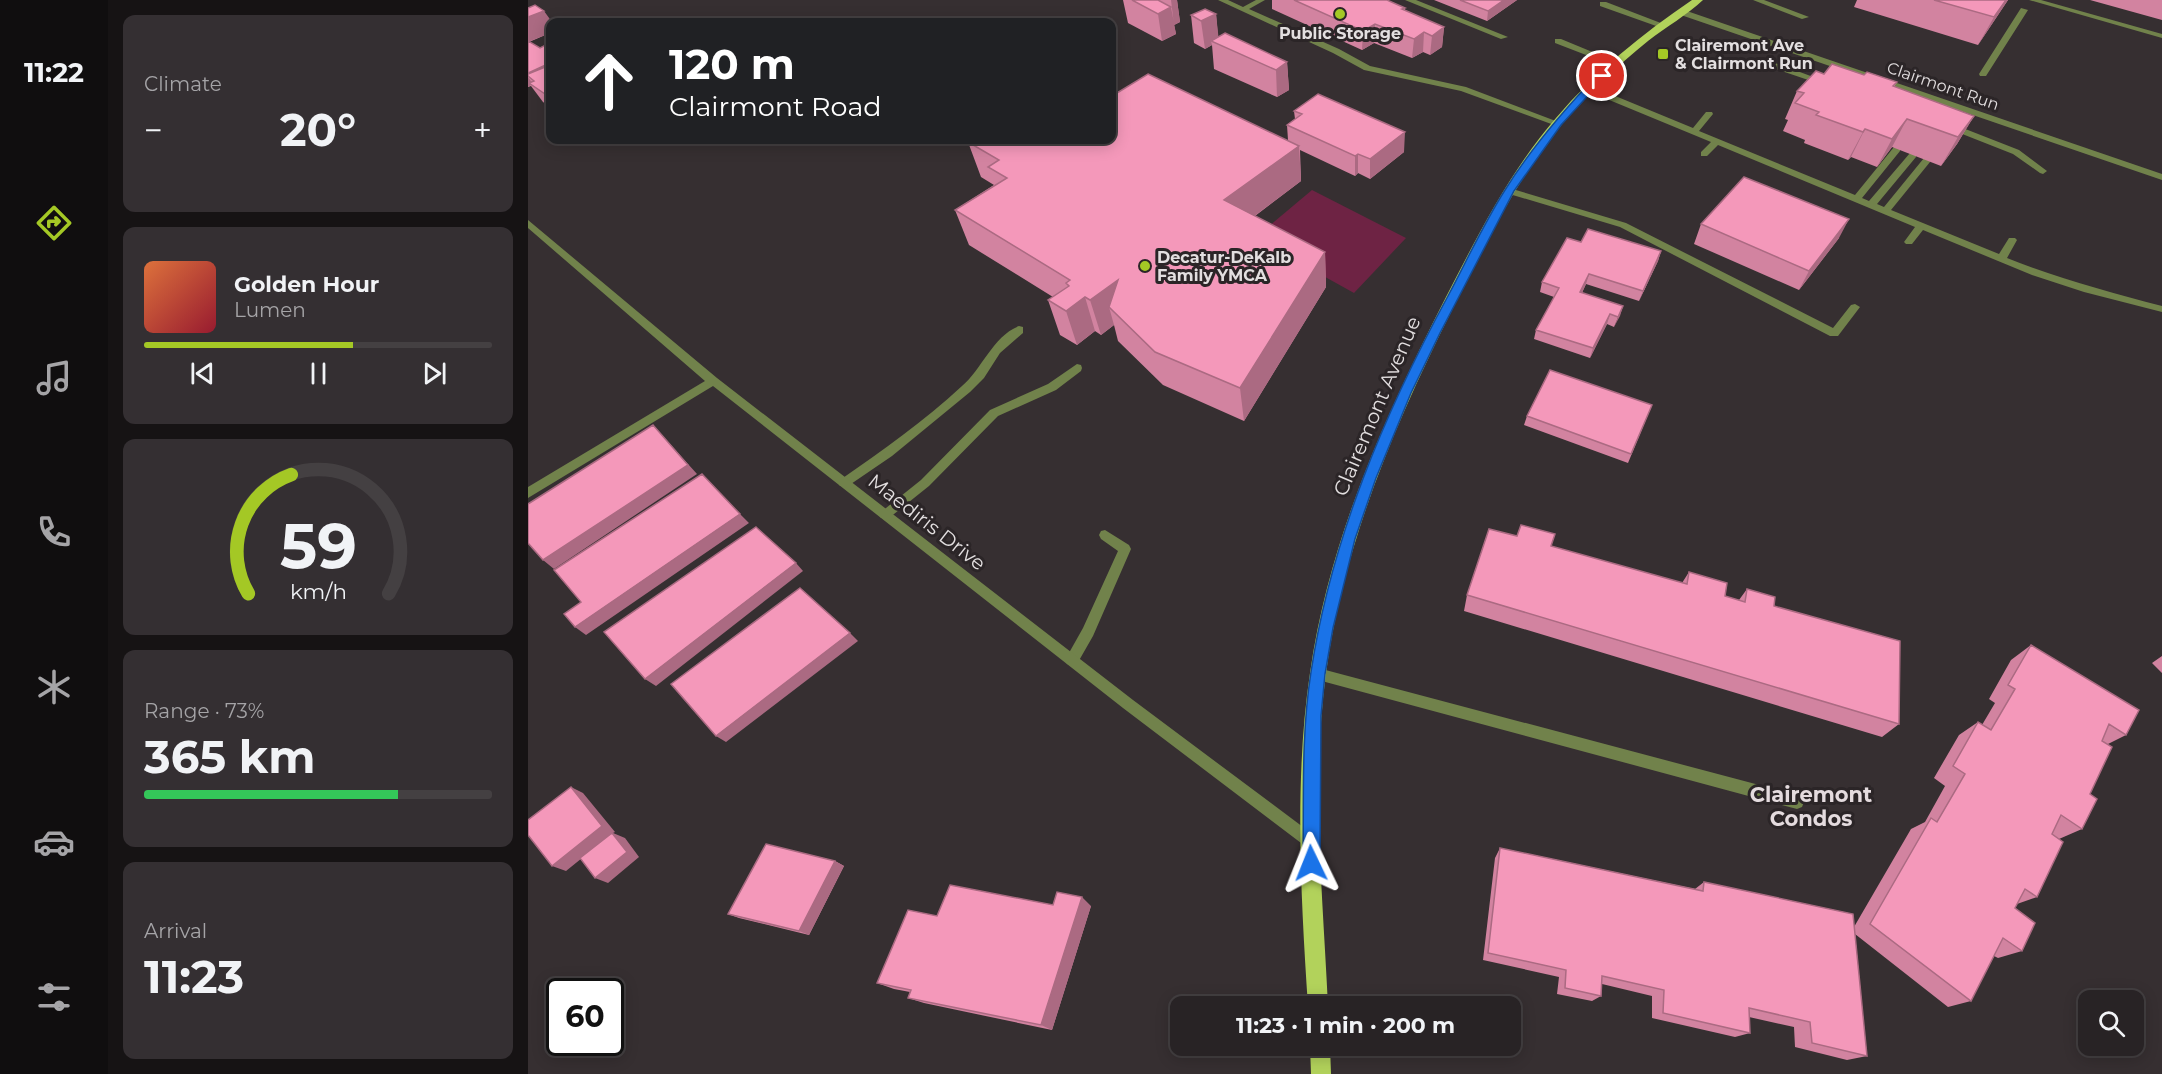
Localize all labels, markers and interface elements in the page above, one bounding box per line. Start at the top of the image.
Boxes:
marker: Public Storage [1333,7,1347,21]
place label: Public Storage [1279,24,1401,43]
place label: Clairemont Ave & Clairmont Run [1675,36,1813,73]
text: 120 m [669,38,795,90]
icon: ahead [570,42,648,120]
marker: Clairemont Ave & Clairmont Run [1656,47,1670,61]
pin [1576,50,1627,101]
text: 11:22 [24,56,84,89]
street label: Clairmont Run [1884,58,2002,114]
icon: arrive [1585,59,1618,92]
text: Climate [144,72,222,96]
text: Clairmont Road [669,90,882,123]
text: 20° [280,102,356,157]
text: − [144,110,163,150]
text: + [473,110,492,150]
icon: directions [33,202,75,244]
place label: Decatur-DeKalb Family YMCA [1157,248,1291,285]
marker: Decatur-DeKalb Family YMCA [1138,259,1152,273]
text: Golden Hour [234,271,379,298]
text: Lumen [234,298,306,322]
street label: Clairemont Avenue [1328,313,1426,499]
icon: music [33,357,75,399]
icon: previous [186,357,219,390]
icon: pause [302,357,335,390]
icon: next [418,357,451,390]
street label: Maediris Drive [863,469,991,575]
text: 59 [280,508,356,584]
icon: phone [33,511,75,553]
text: km/h [289,578,347,604]
icon: climate [33,666,75,708]
text: Range · 73% [144,699,264,723]
text: 365 km [144,729,315,784]
district label: Clairemont Condos [1750,782,1872,831]
icon: car [33,821,75,863]
position arrow [1279,831,1343,895]
text: Arrival [144,919,207,943]
text: 11:23 [144,949,244,1004]
icon: filters [33,976,75,1018]
speed limit sign: 60 [546,978,624,1056]
map controls [2078,990,2144,1056]
button: search [2078,990,2144,1056]
text: 11:23 · 1 min · 200 m [1236,1012,1455,1039]

